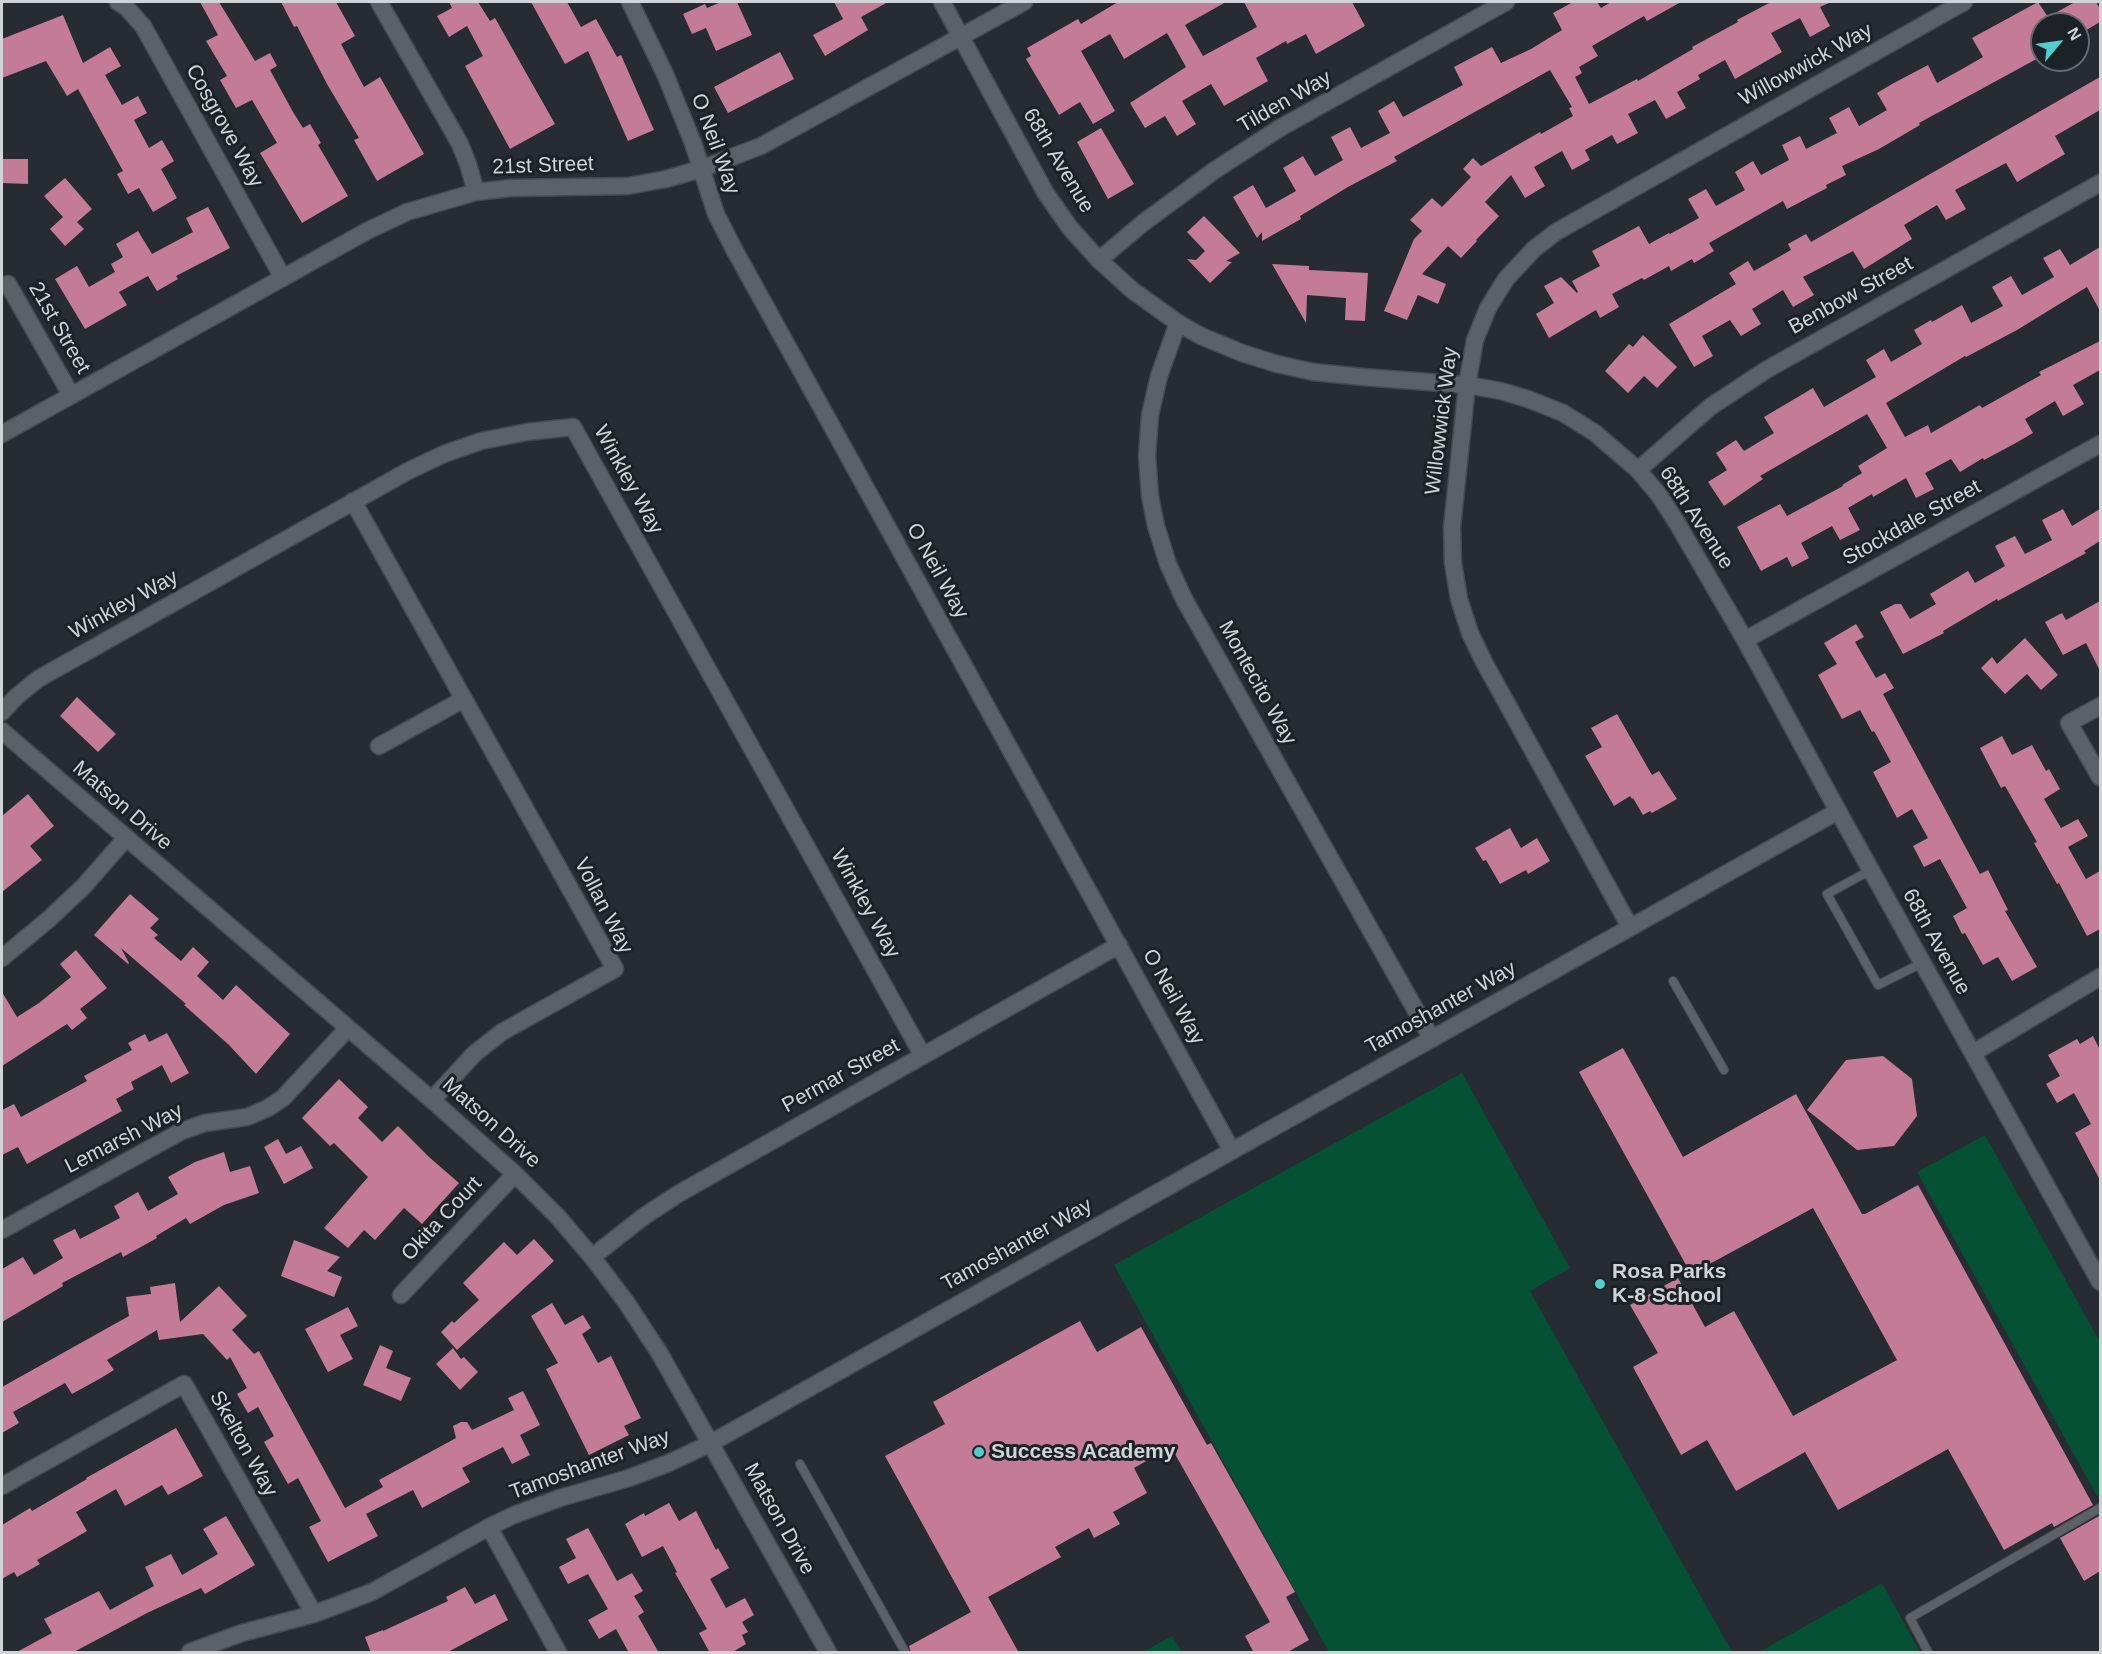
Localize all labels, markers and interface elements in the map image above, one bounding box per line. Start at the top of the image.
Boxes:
north arrow [2030,12,2090,72]
street label: Willowwick Way [1735,18,1877,112]
text: N [2064,25,2085,43]
street label: Cosgrove Way [180,60,268,192]
street label: Tilden Way [1234,65,1336,139]
street label: O Neil Way [685,90,745,198]
street label: 68th Avenue [1017,104,1099,218]
street label: 21st Street [492,152,594,180]
street label: Benbow Street [1785,252,1917,340]
street label: 21st Street [23,278,95,378]
street label: Willowwick Way [1420,346,1464,496]
street label: Winkley Way [588,421,668,539]
street label: 68th Avenue [1653,462,1739,574]
street label: Stockdale Street [1839,475,1985,571]
street label: O Neil Way [900,519,974,623]
street label: Winkley Way [65,565,183,645]
street label: Montecito Way [1213,616,1301,750]
street label: Matson Drive [67,756,177,856]
street label: Winkley Way [825,845,905,963]
street label: Vollan Way [568,854,638,958]
street label: 68th Avenue [1896,884,1976,1000]
street label: O Neil Way [1136,945,1210,1049]
street label: Tamoshanter Way [1361,956,1521,1060]
street label: Permar Street [778,1033,904,1119]
street label: Matson Drive [437,1072,545,1174]
street label: Lemarsh Way [61,1099,187,1179]
street label: Okita Court [397,1172,487,1266]
street label: Tamoshanter Way [937,1193,1097,1297]
place label: Rosa Parks K-8 School [1612,1259,1726,1309]
marker: Rosa Parks K-8 School [1593,1277,1607,1291]
street label: Skelton Way [204,1387,282,1501]
street label: Tamoshanter Way [507,1424,673,1506]
place label: Success Academy [991,1439,1175,1465]
marker: Success Academy [972,1445,986,1459]
street label: Matson Drive [738,1459,820,1579]

